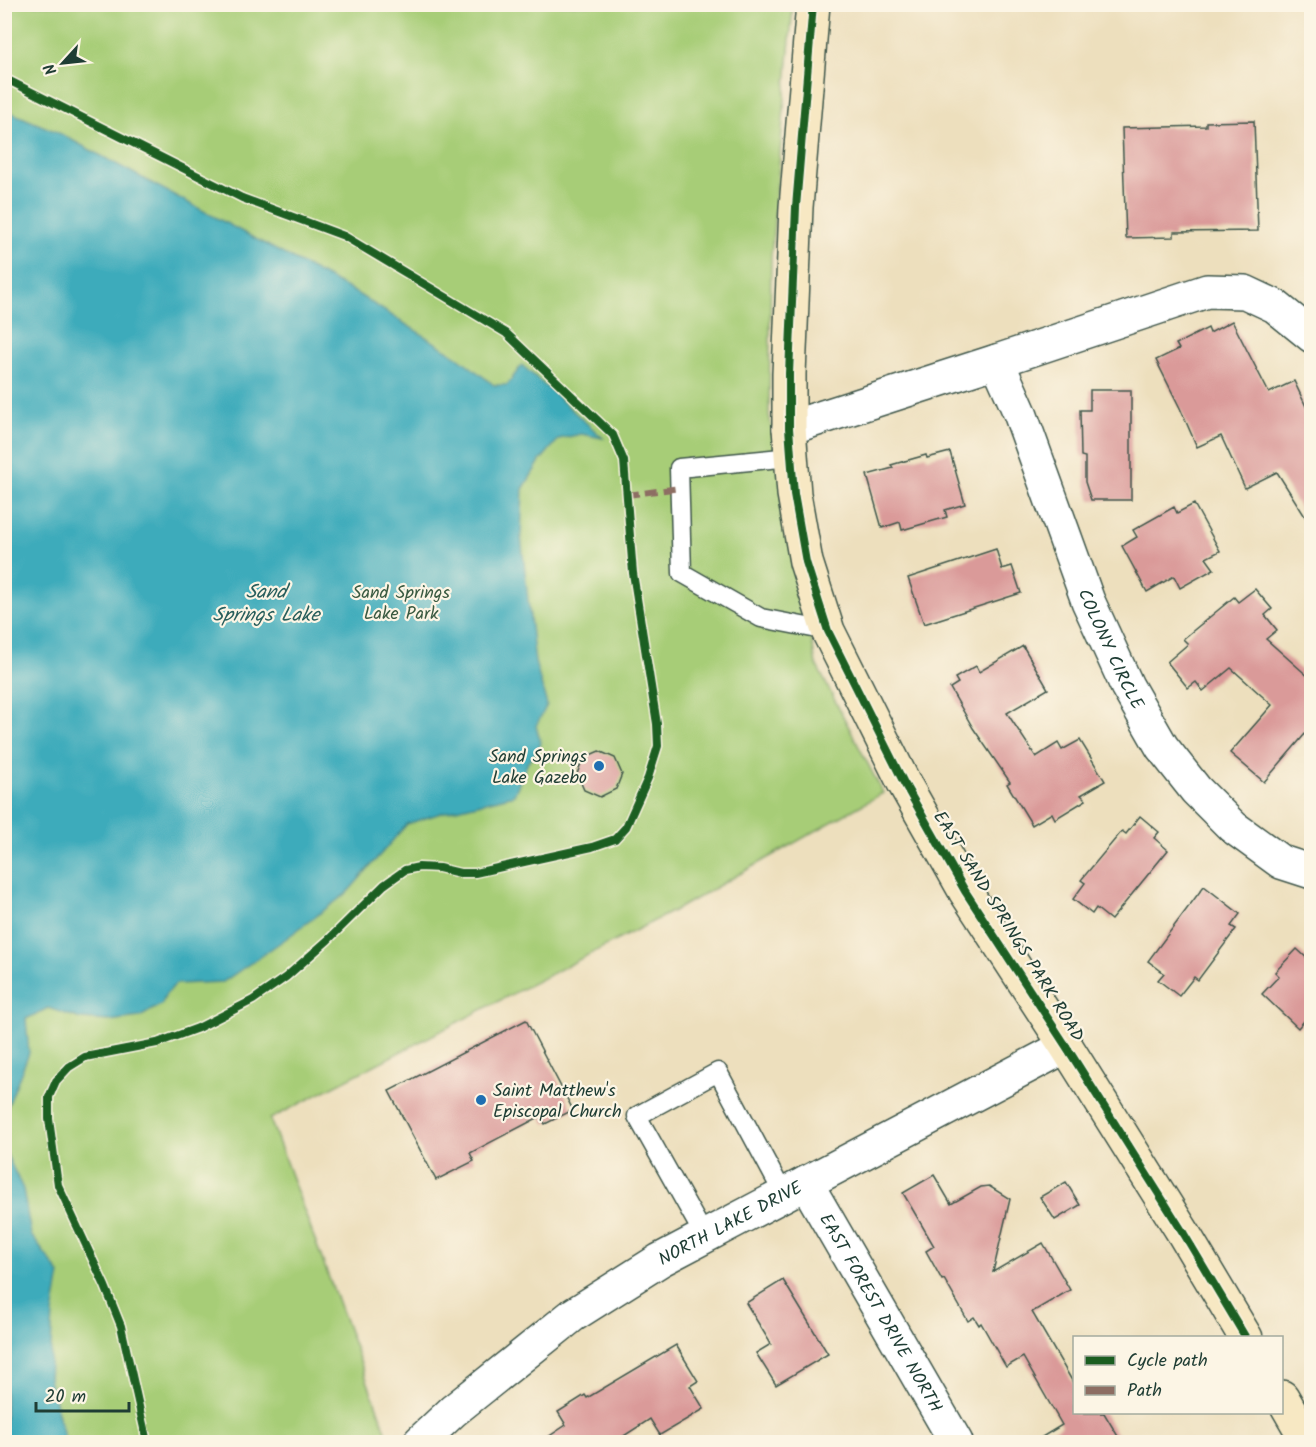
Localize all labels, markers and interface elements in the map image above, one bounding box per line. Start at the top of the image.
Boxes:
north arrow [33,33,93,93]
text: N [38,59,64,79]
water label: Sand Springs Lake [213,577,321,632]
park label: Sand Springs Lake Park [352,579,450,629]
street label: COLONY CIRCLE [1069,585,1151,716]
place label: Sand Springs Lake Gazebo [489,743,587,793]
marker: Sand Springs Lake Gazebo [592,759,606,773]
street label: EAST SAND SPRINGS PARK ROAD [924,805,1091,1048]
place label: Saint Matthew's Episcopal Church [493,1077,622,1127]
marker: Saint Matthew's Episcopal Church [474,1093,488,1107]
street label: NORTH LAKE DRIVE [653,1174,809,1274]
street label: EAST FOREST DRIVE NORTH [811,1208,949,1419]
legend [1073,1336,1283,1414]
text: Cycle path [1127,1347,1208,1376]
scale bar [36,1375,129,1413]
text: Path [1127,1377,1162,1406]
text: 20 m [45,1383,86,1412]

